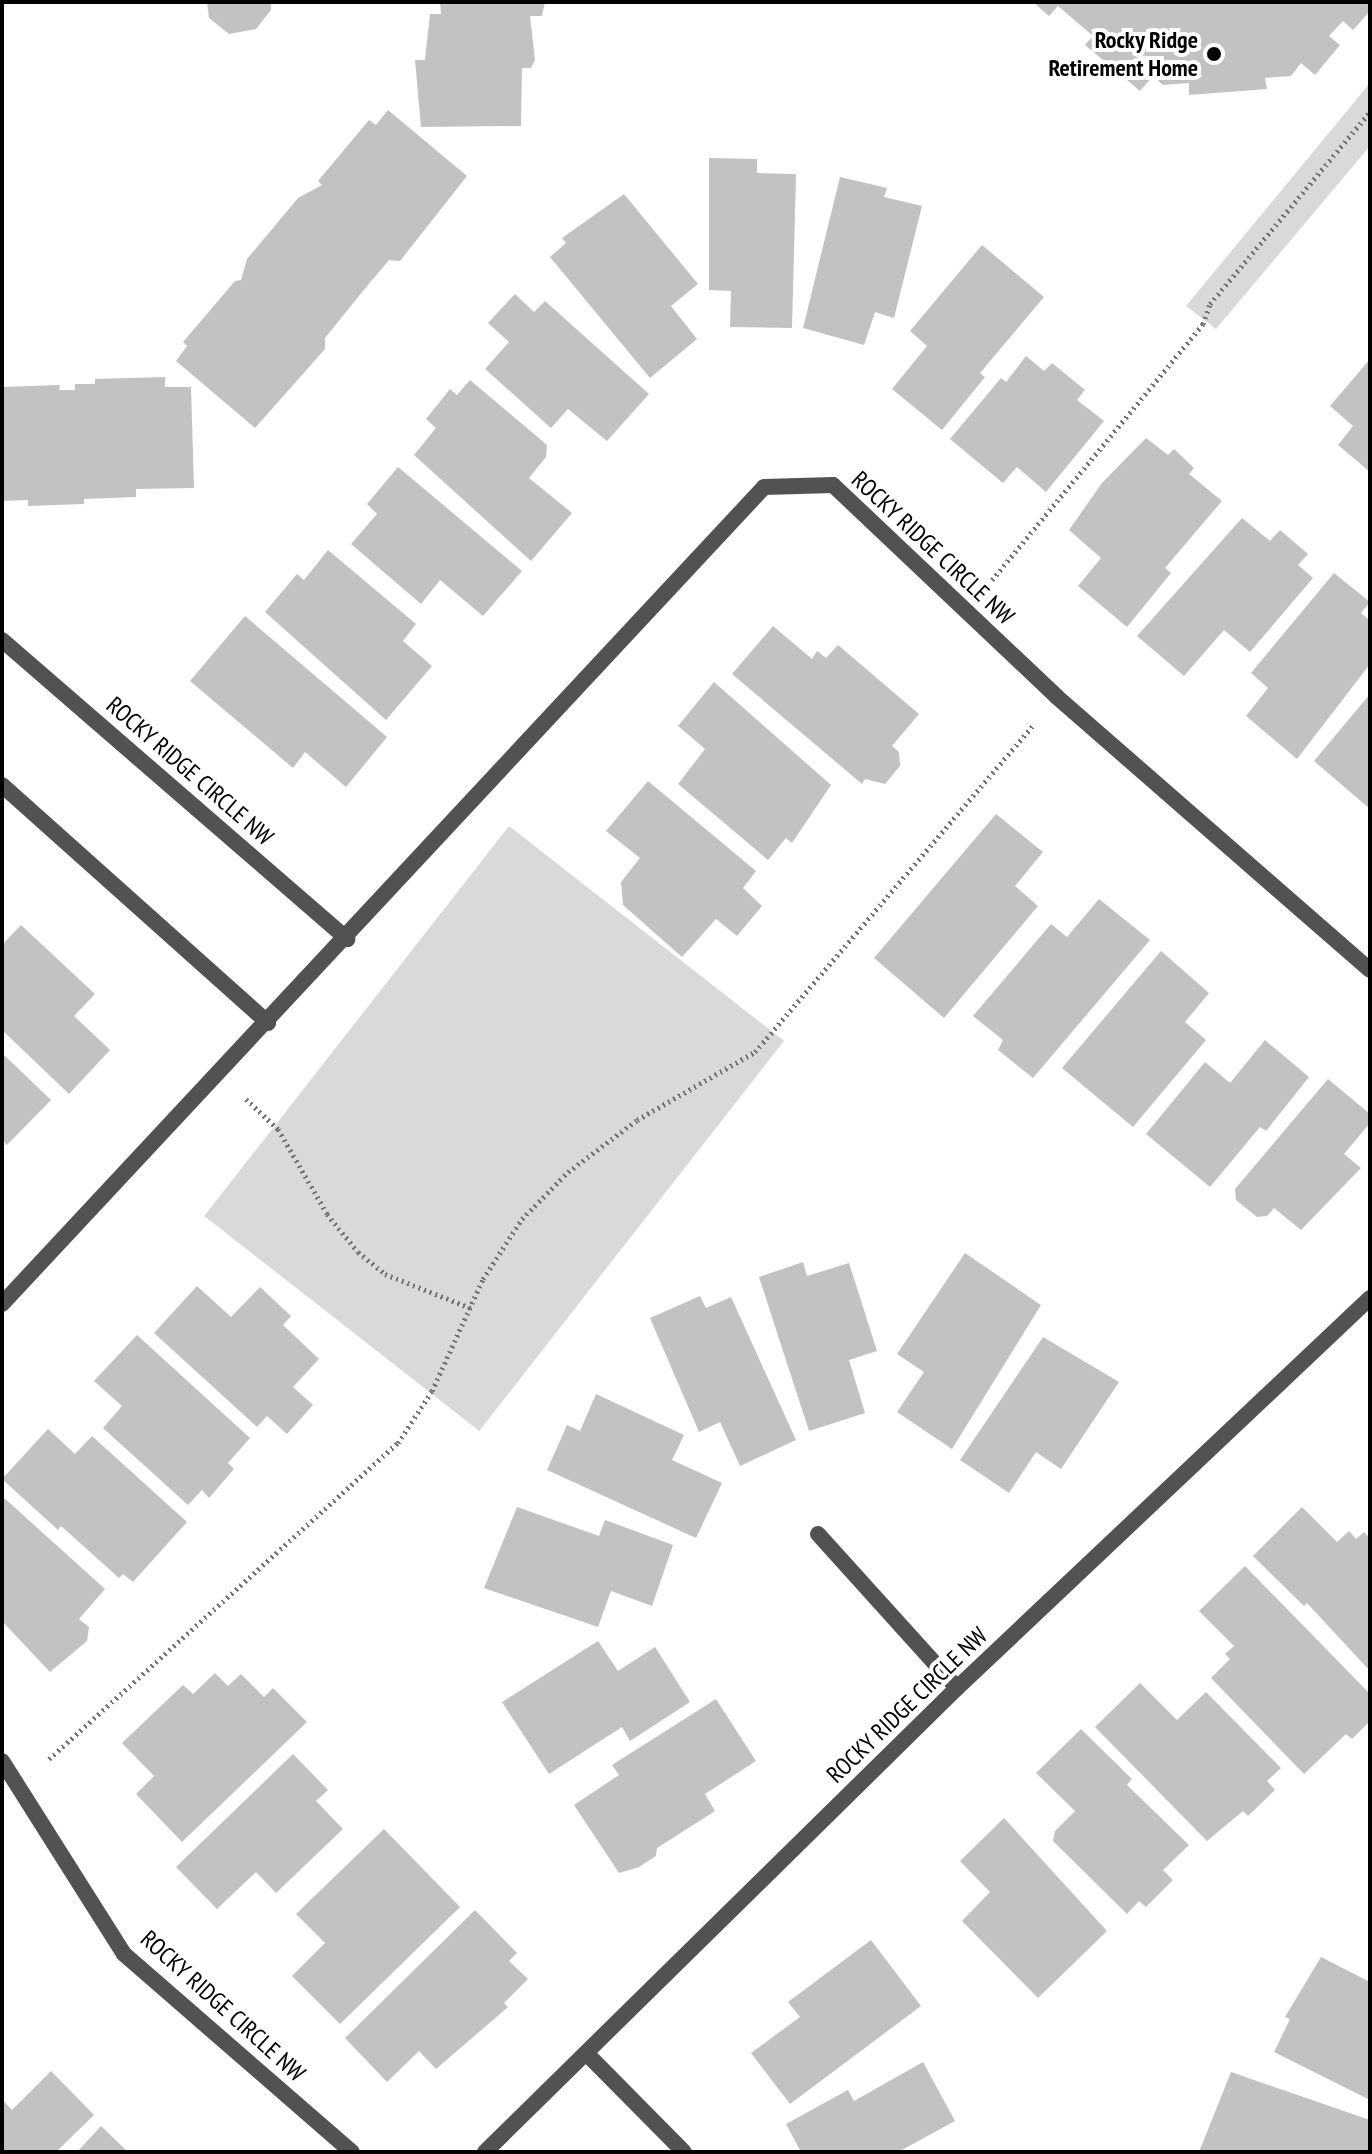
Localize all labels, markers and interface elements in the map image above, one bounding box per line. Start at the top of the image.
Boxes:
place label: Rocky Ridge Retirement Home [1048,26,1198,82]
marker: Rocky Ridge Retirement Home [1205,45,1223,63]
street label: ROCKY RIDGE CIRCLE NW [846,465,1020,631]
street label: ROCKY RIDGE CIRCLE NW [101,691,279,851]
street label: ROCKY RIDGE CIRCLE NW [821,1621,993,1789]
street label: ROCKY RIDGE CIRCLE NW [135,1924,311,2088]

